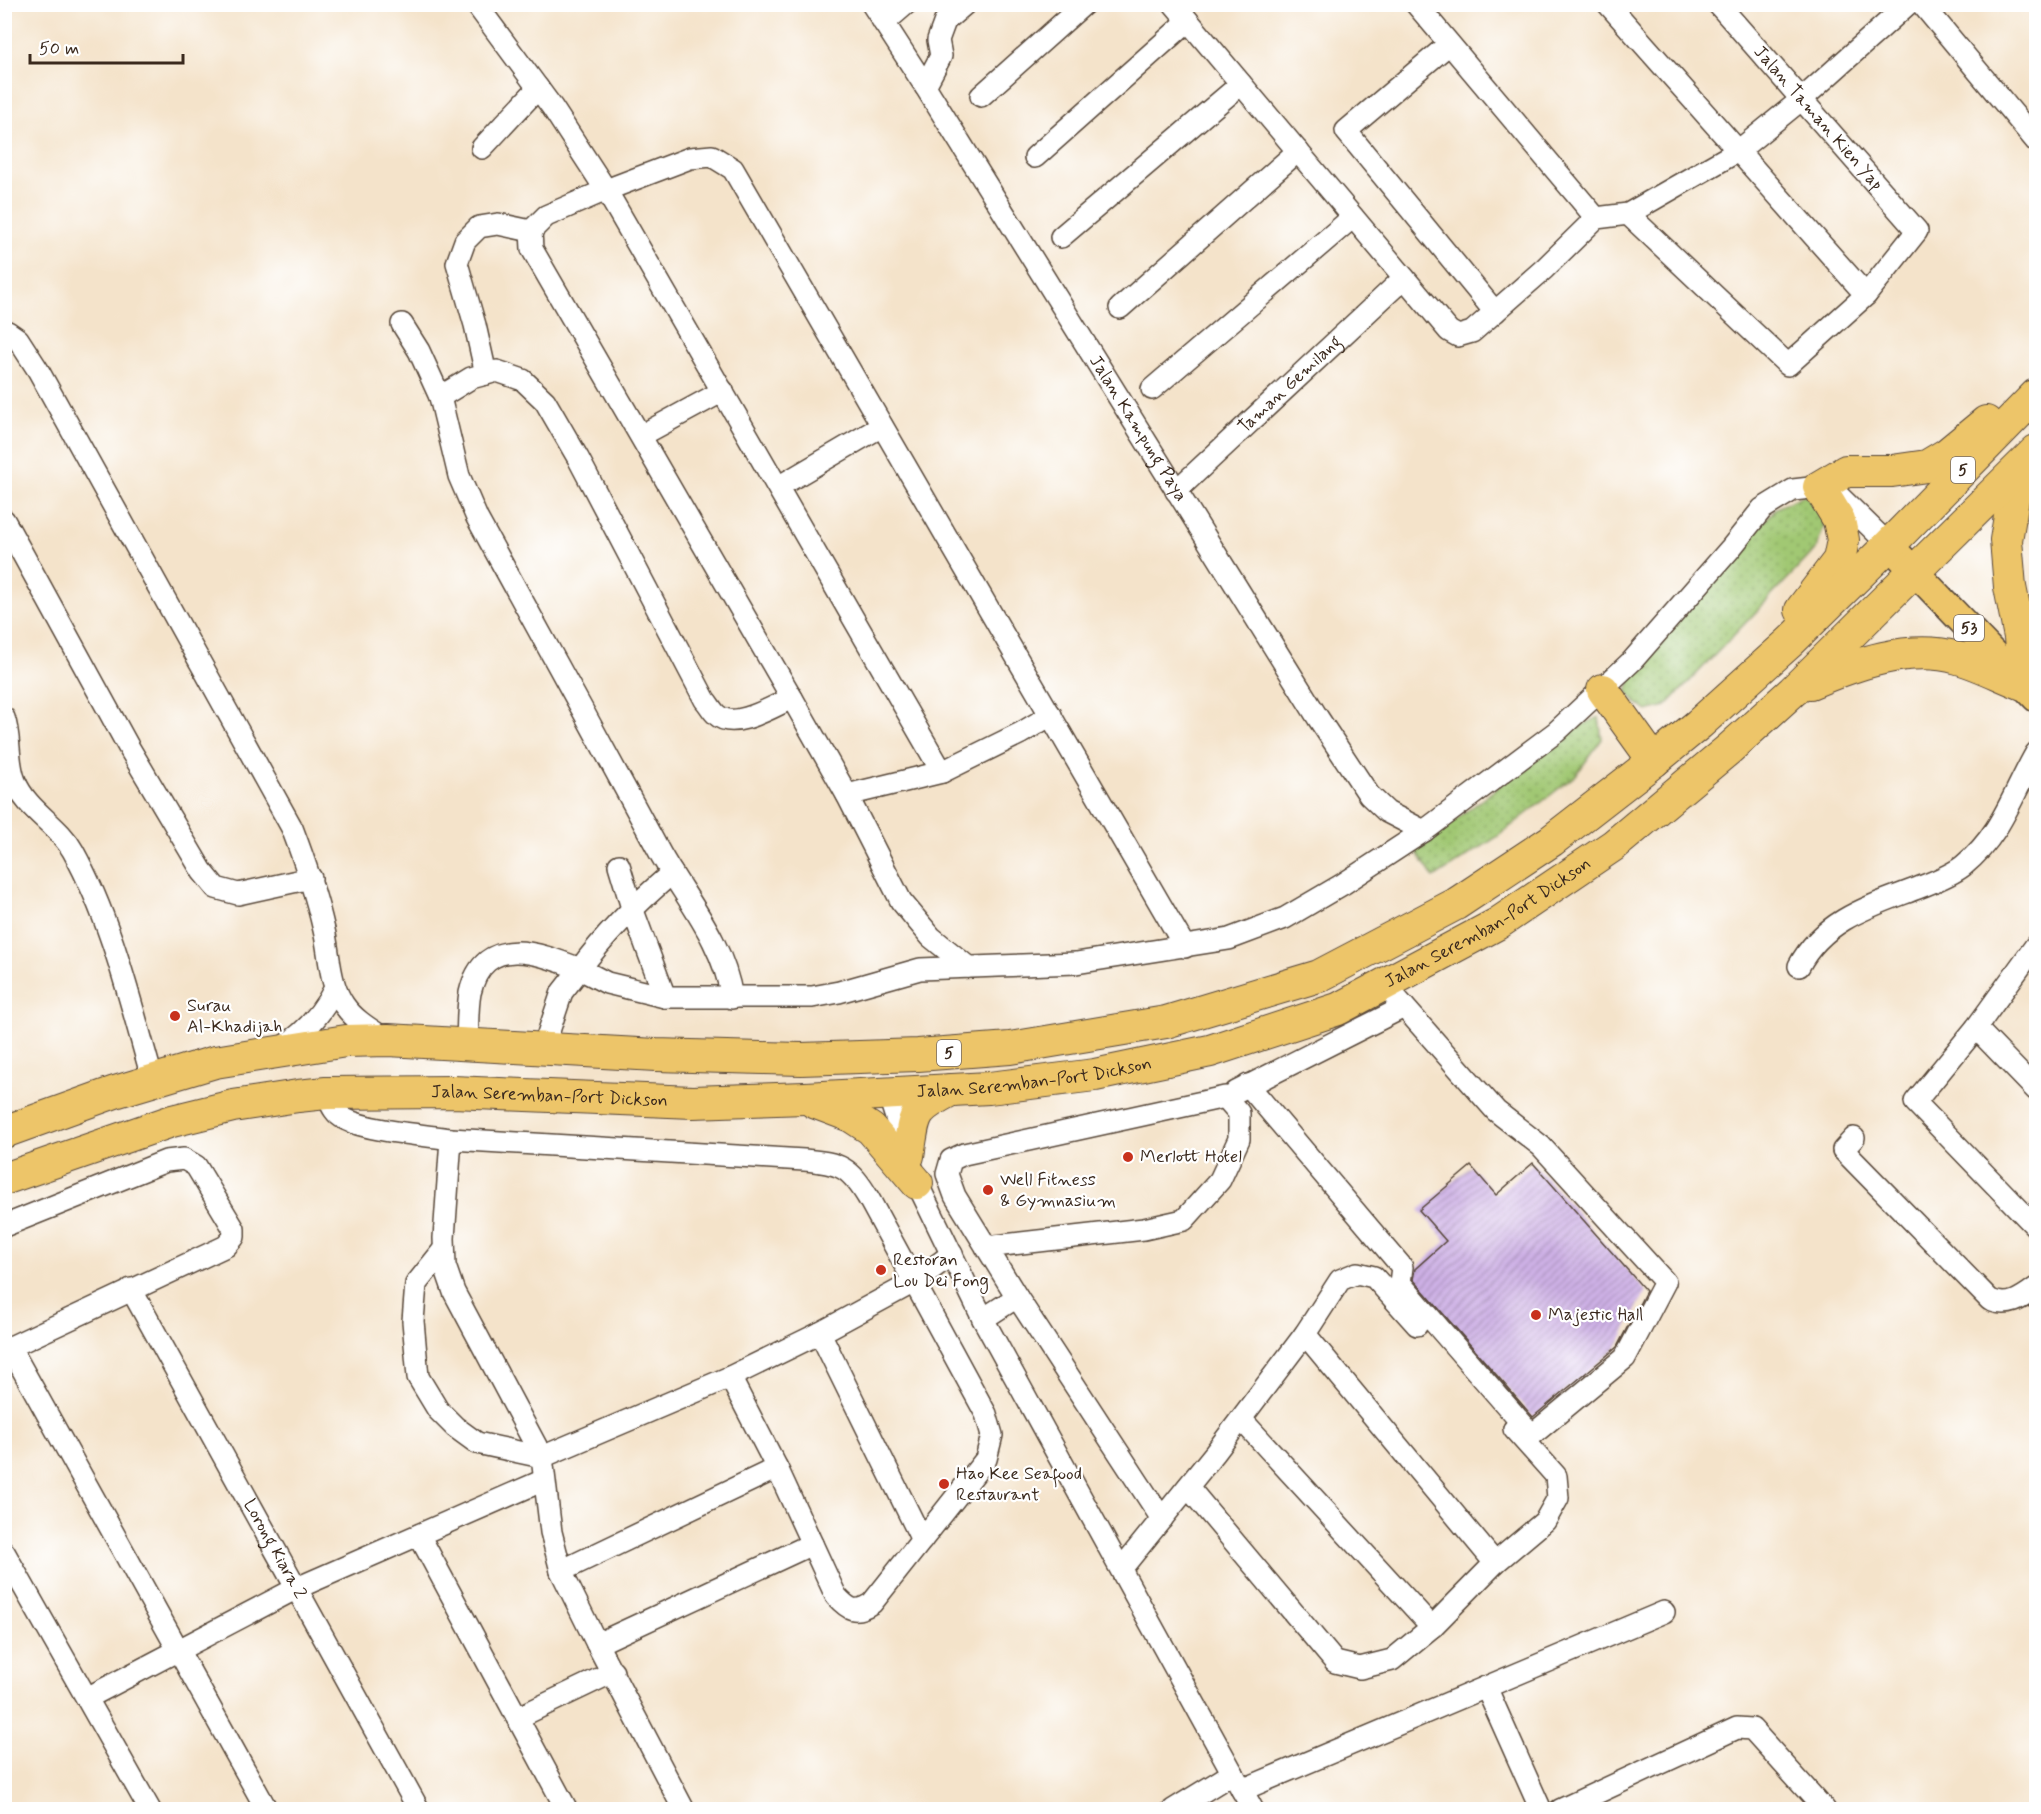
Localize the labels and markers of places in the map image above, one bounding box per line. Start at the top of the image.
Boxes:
place label: Surau Al-Khadijah [187,994,283,1039]
marker: Surau Al-Khadijah [168,1009,182,1023]
place label: Merlott Hotel [1140,1145,1242,1169]
marker: Merlott Hotel [1121,1150,1135,1164]
place label: Well Fitness & Gymnasium [1000,1168,1116,1213]
marker: Well Fitness & Gymnasium [981,1183,995,1197]
place label: Restoran Lou Dei Fong [893,1248,989,1294]
marker: Restoran Lou Dei Fong [874,1263,888,1277]
place label: Majestic Hall [1548,1303,1644,1327]
marker: Majestic Hall [1529,1308,1543,1322]
place label: Hao Kee Seafood Restaurant [956,1462,1082,1507]
marker: Hao Kee Seafood Restaurant [937,1477,951,1491]

